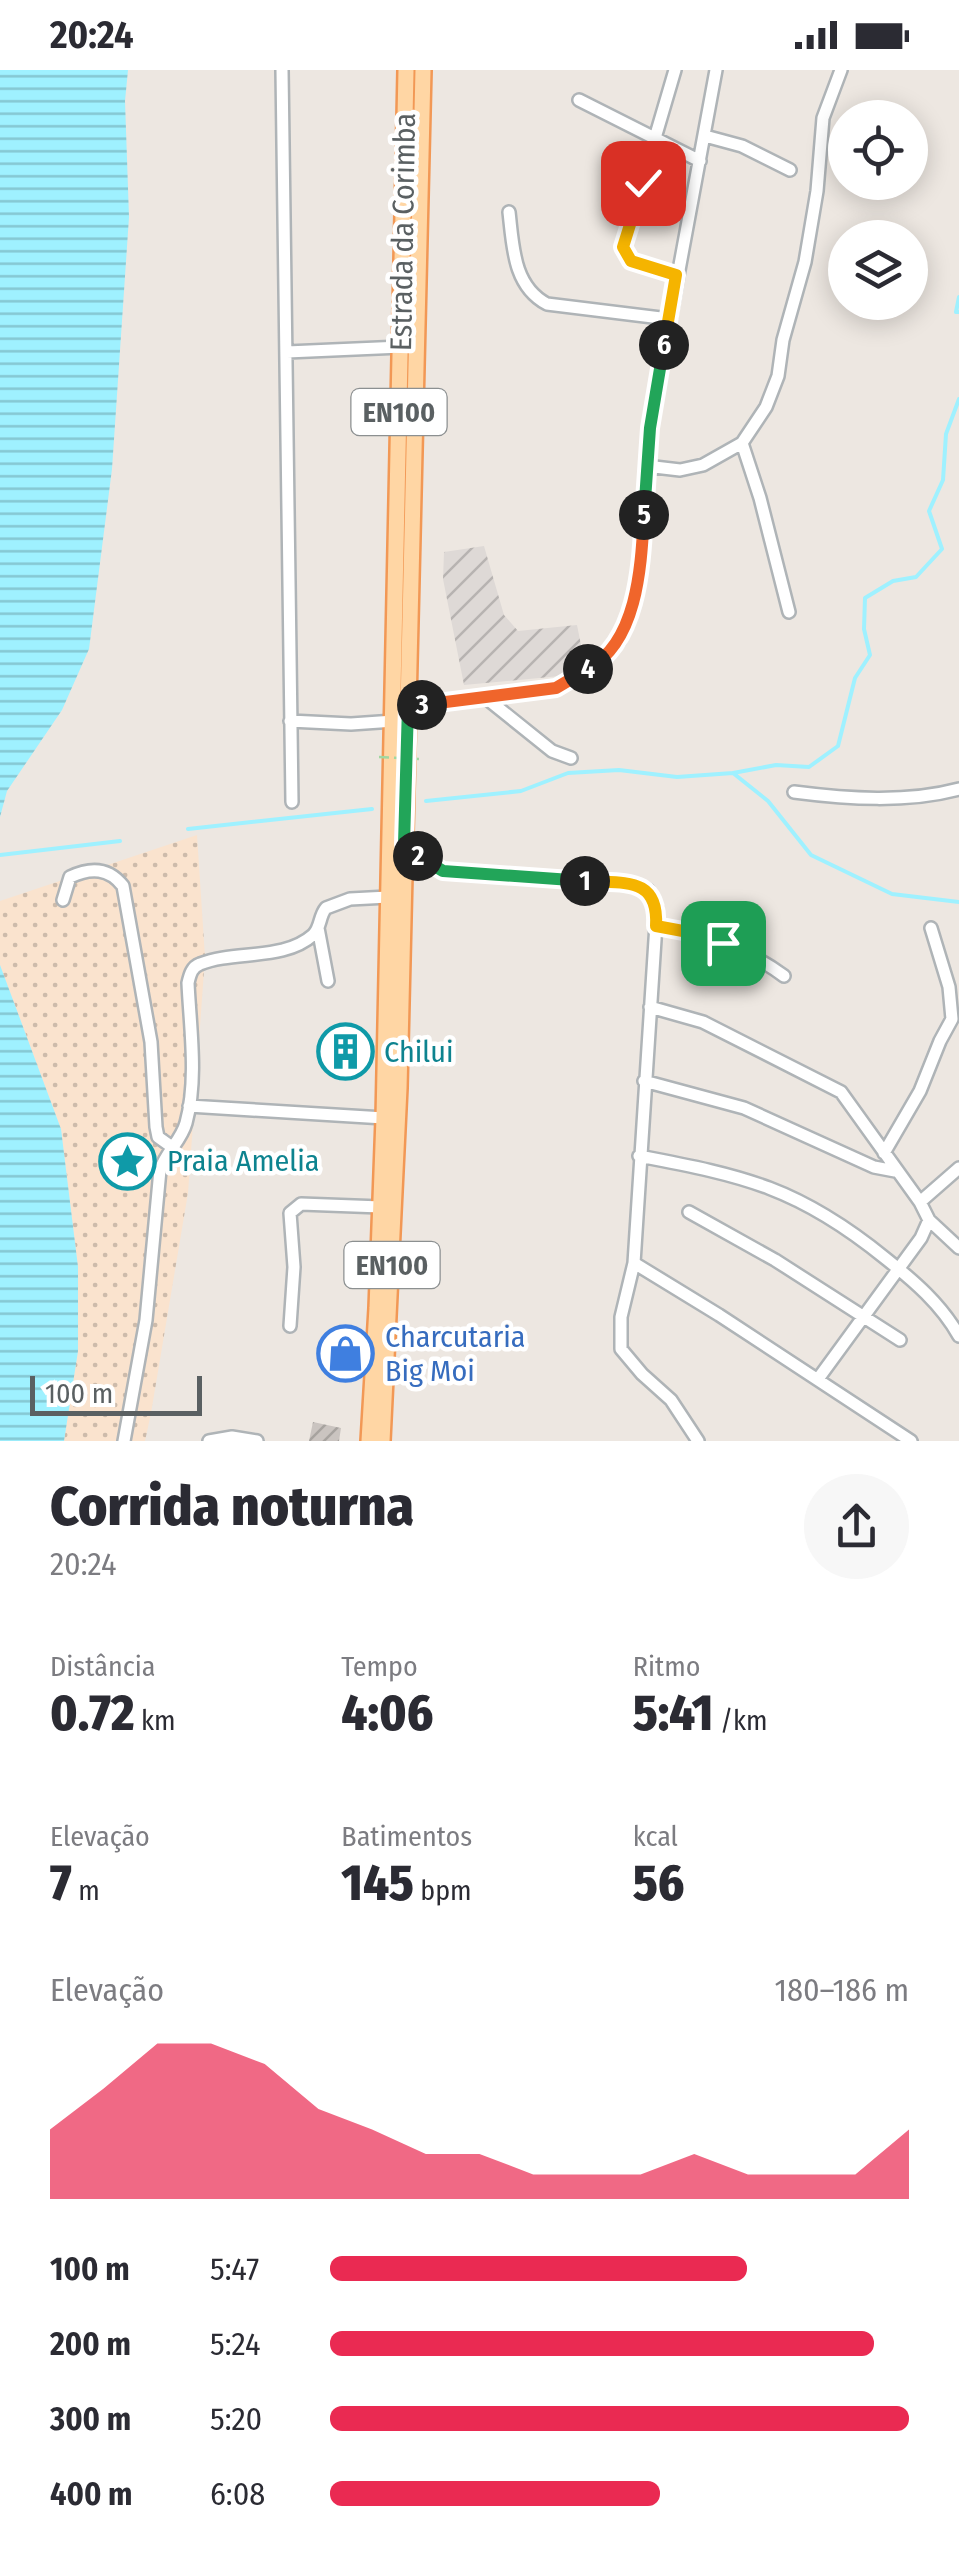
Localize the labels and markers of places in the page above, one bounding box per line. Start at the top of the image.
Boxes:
pin [601,141,686,226]
pin: 6 [639,320,689,370]
pin: 5 [619,490,669,540]
pin: 4 [563,644,613,694]
pin: 3 [397,680,447,730]
pin: 2 [393,831,443,881]
pin: 1 [560,856,610,906]
pin [681,901,766,986]
building icon: Chilui [315,1022,375,1082]
place label: Chilui [384,1034,453,1070]
place icon: Praia Amelia [98,1131,158,1191]
place label: Praia Amelia [167,1143,320,1179]
place label: Charcutaria Big Moi [385,1319,525,1389]
shop icon: Charcutaria Big Moi [316,1324,376,1384]

